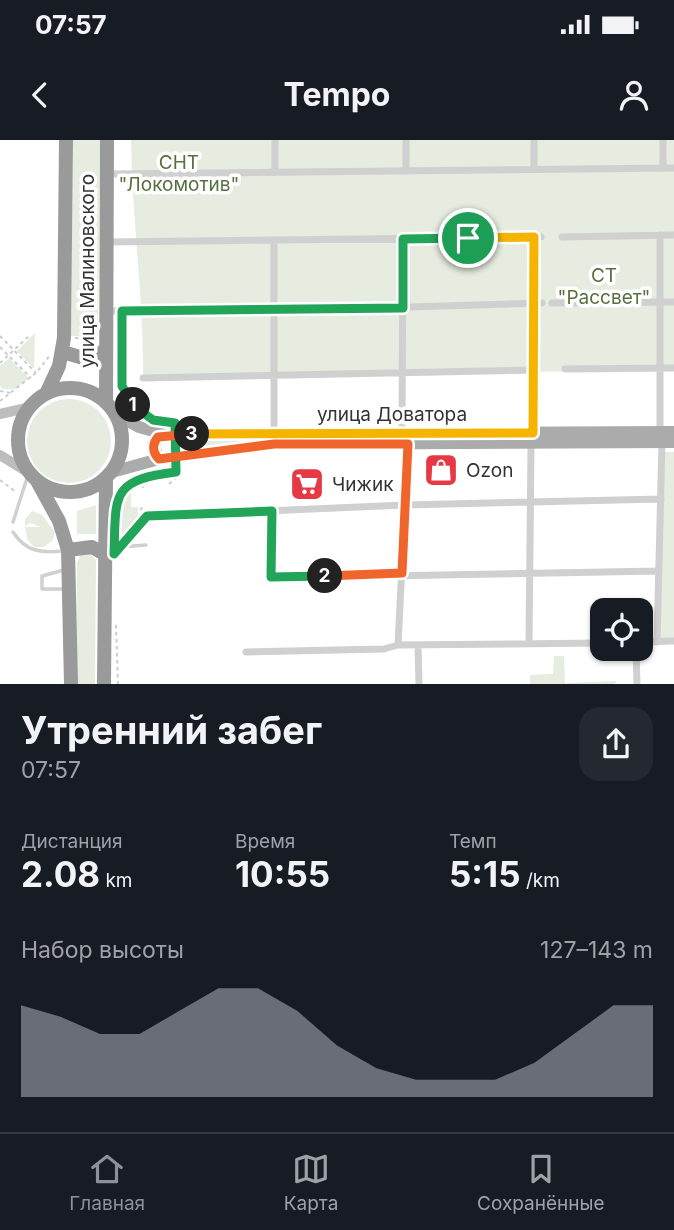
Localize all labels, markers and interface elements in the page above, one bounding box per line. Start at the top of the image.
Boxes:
text: 07:57 [35,9,107,40]
text: Tempo [284,75,390,114]
icon: back [21,76,59,114]
icon: person [615,76,653,114]
park label: СНТ "Локомотив" [119,151,239,196]
street label: улица Малиновского [76,174,99,368]
pin [438,208,498,268]
icon: arrive [449,219,487,257]
park label: СТ "Рассвет" [558,264,650,309]
pin: 1 [116,387,150,422]
text: 1 [128,393,137,416]
street label: улица Доватора [317,403,467,426]
pin: 3 [174,416,210,452]
text: 3 [185,422,198,445]
shop icon: Ozon [422,451,460,489]
place label: Ozon [466,459,513,482]
supermarket icon: Чижик [288,465,326,503]
place label: Чижик [332,473,394,496]
pin: 2 [308,558,342,593]
text: 2 [319,564,330,587]
map controls [590,598,653,661]
button: locate [590,598,653,661]
text: Утренний забег [21,707,322,753]
button: share [579,707,653,781]
text: 07:57 [21,756,81,784]
text: Дистанция [21,830,123,853]
text: Время [235,830,295,853]
text: Темп [449,830,497,853]
text: 2.08 [21,853,100,895]
text: 10:55 [235,853,330,895]
text: 5:15 [449,853,521,895]
text: km [100,869,133,892]
text: /km [521,869,560,892]
text: Набор высоты [21,936,184,964]
text: 127–143 m [540,936,653,964]
tab: Главная [69,1150,145,1215]
tab: Карта [284,1150,338,1215]
tab: Сохранённые [477,1150,605,1215]

